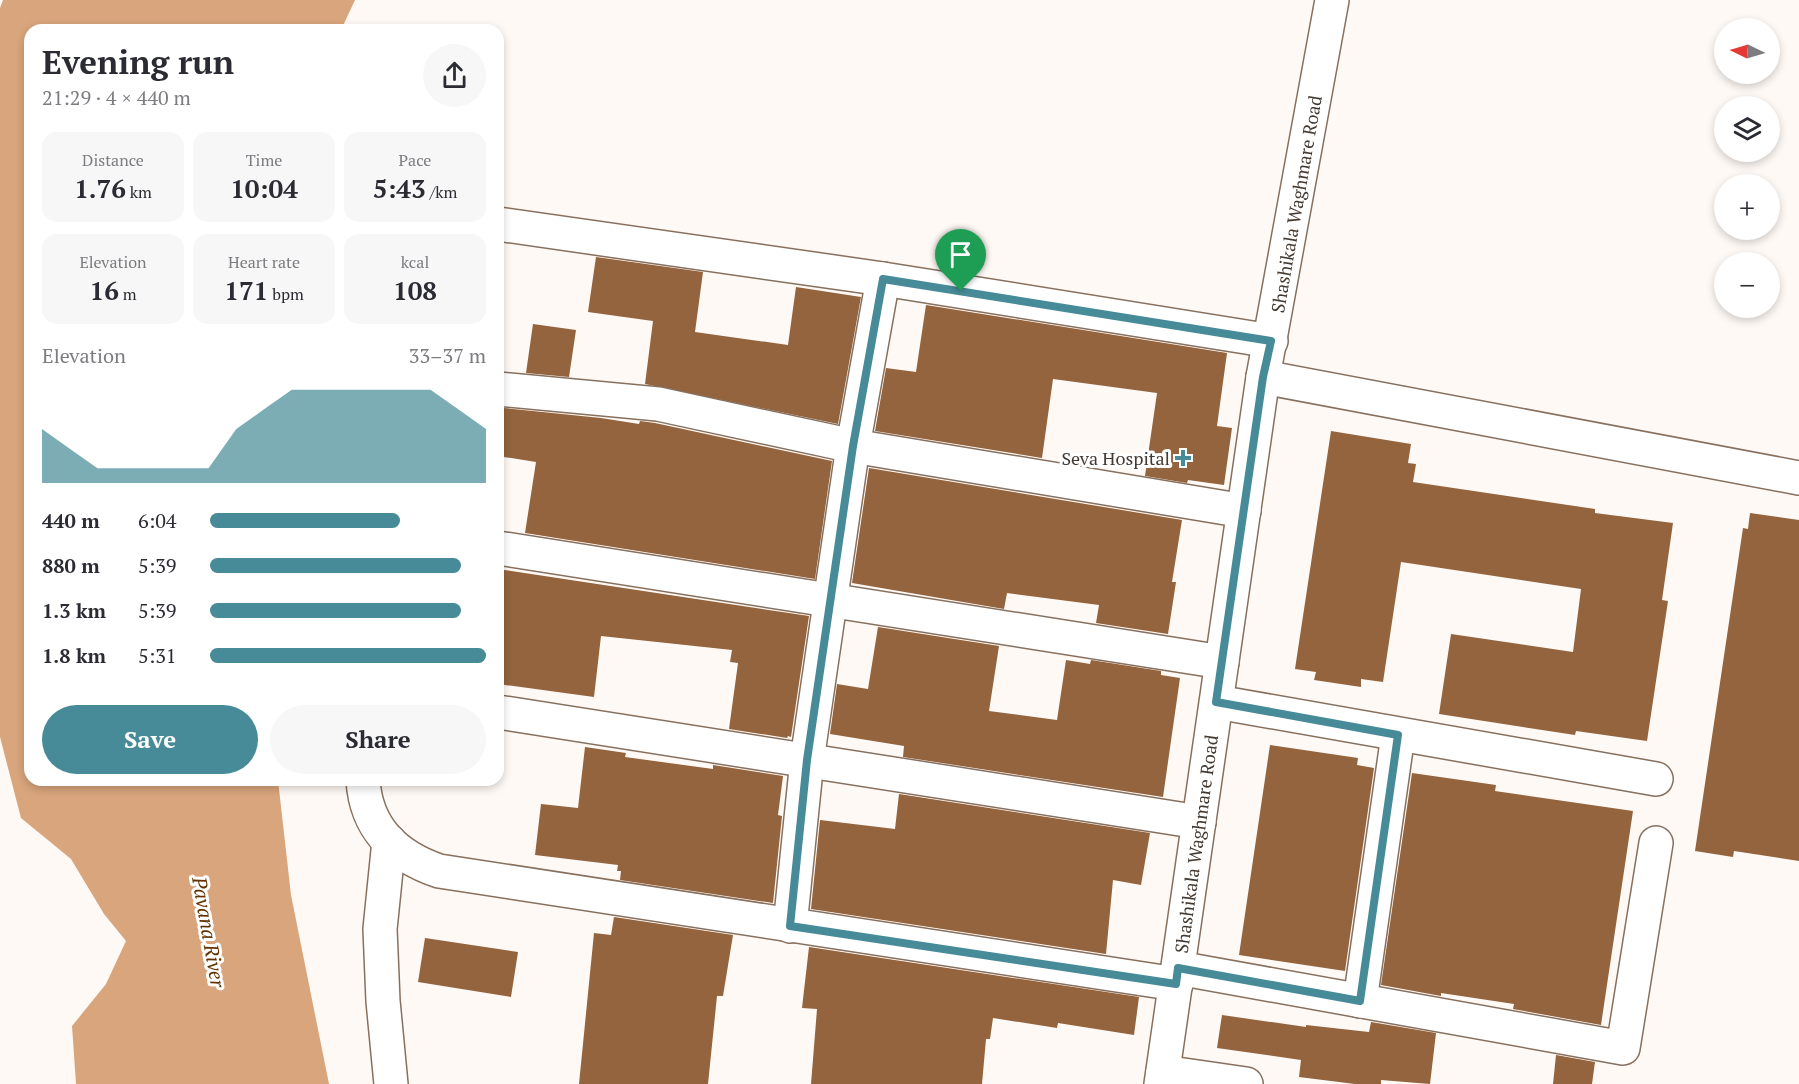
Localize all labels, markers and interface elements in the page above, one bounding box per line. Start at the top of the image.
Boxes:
north arrow [1714,18,1780,84]
map controls [1714,18,1780,318]
text: Evening run [42,40,234,83]
button: share [423,44,486,107]
text: 21:29 · 4 × 440 m [42,84,191,111]
street label: Shashikala Waghmare Road [1265,93,1327,315]
button: layers [1714,96,1780,162]
text: Distance [82,149,144,171]
text: Time [246,149,282,171]
text: Pace [399,149,431,171]
text: 1.76 [74,171,126,205]
text: 10:04 [230,171,298,205]
text: 5:43 [373,171,426,205]
button: + [1714,174,1780,240]
text: km [126,181,152,203]
text: /km [426,181,457,203]
pin [935,229,986,291]
icon: arrive [944,238,977,271]
text: Elevation [79,251,147,273]
text: Heart rate [228,251,300,273]
text: kcal [401,251,429,273]
button: − [1714,252,1780,318]
text: 16 [89,273,119,307]
text: 171 [224,273,268,307]
text: 108 [393,273,437,307]
text: m [119,283,137,305]
text: bpm [268,283,304,305]
text: Elevation [42,342,126,369]
text: 33–37 m [409,342,486,369]
place label: Seva Hospital [1061,446,1170,470]
marker: Seva Hospital [1174,449,1192,467]
text: 440 m [42,507,100,534]
text: 6:04 [138,507,177,534]
text: 880 m [42,552,100,579]
text: 5:39 [138,552,177,579]
text: 1.3 km [42,597,106,624]
text: 5:39 [138,597,177,624]
text: 1.8 km [42,642,106,669]
text: 5:31 [138,642,177,669]
button: Save [42,705,258,774]
button: Share [270,705,486,774]
street label: Shashikala Waghmare Road [1169,733,1223,955]
water label: Pavana River [186,874,232,991]

